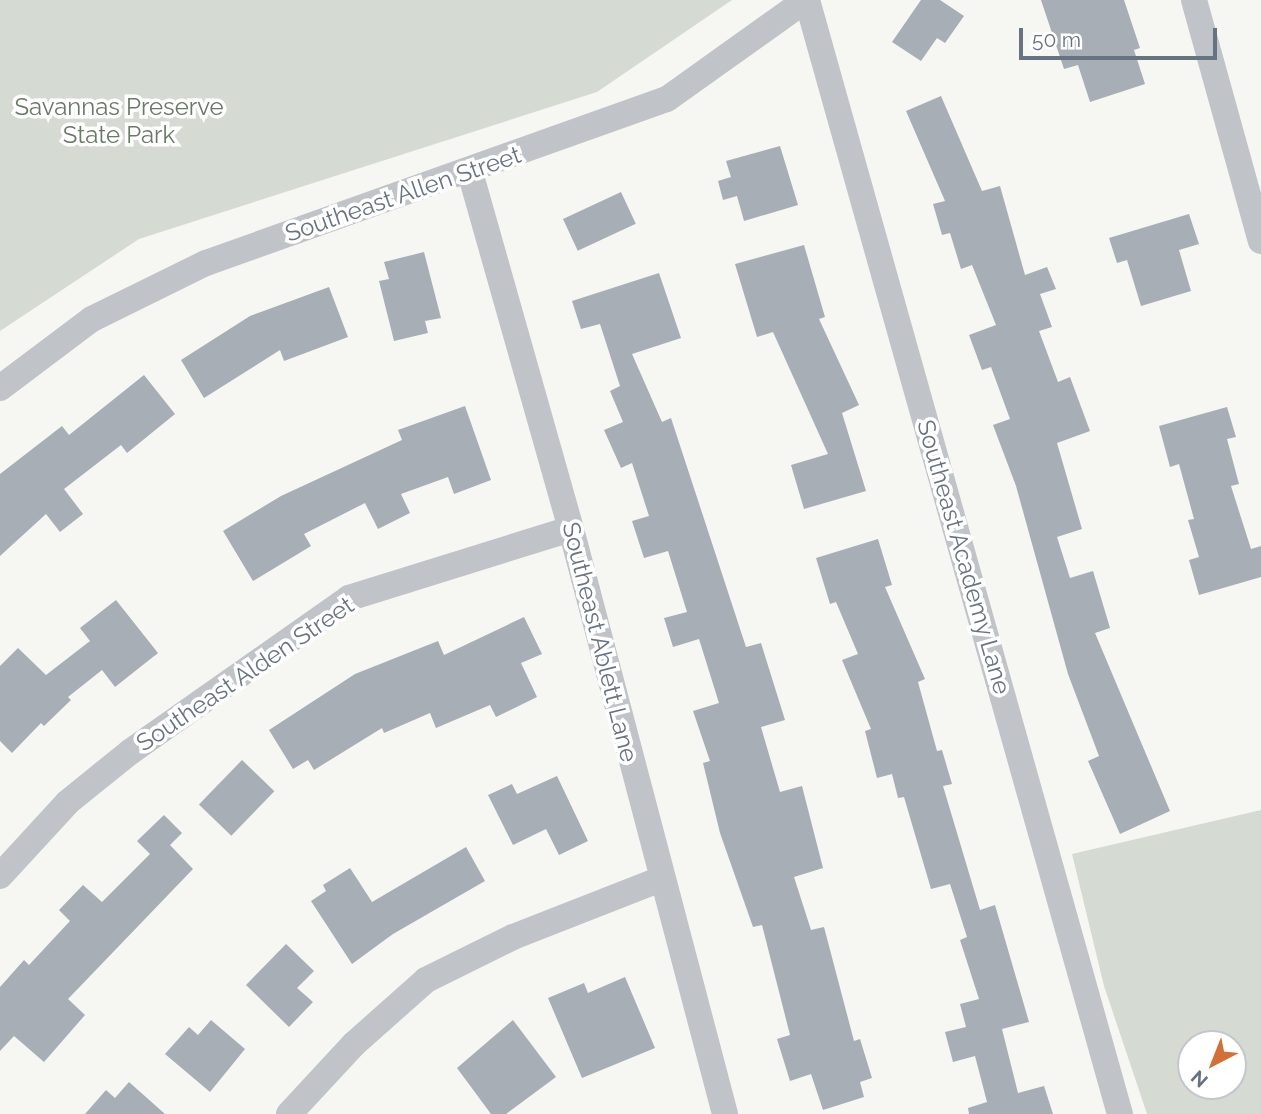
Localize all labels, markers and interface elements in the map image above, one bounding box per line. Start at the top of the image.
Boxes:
scale bar [1023,14,1221,58]
text: 50 m [1032,27,1081,52]
park label: Savannas Preserve State Park [14,93,224,149]
street label: Southeast Allen Street [281,140,525,248]
street label: Southeast Academy Lane [911,416,1017,698]
street label: Southeast Ablett Lane [556,519,644,765]
street label: Southeast Alden Street [131,590,359,758]
north arrow [1177,1030,1247,1100]
text: N [1187,1066,1212,1092]

